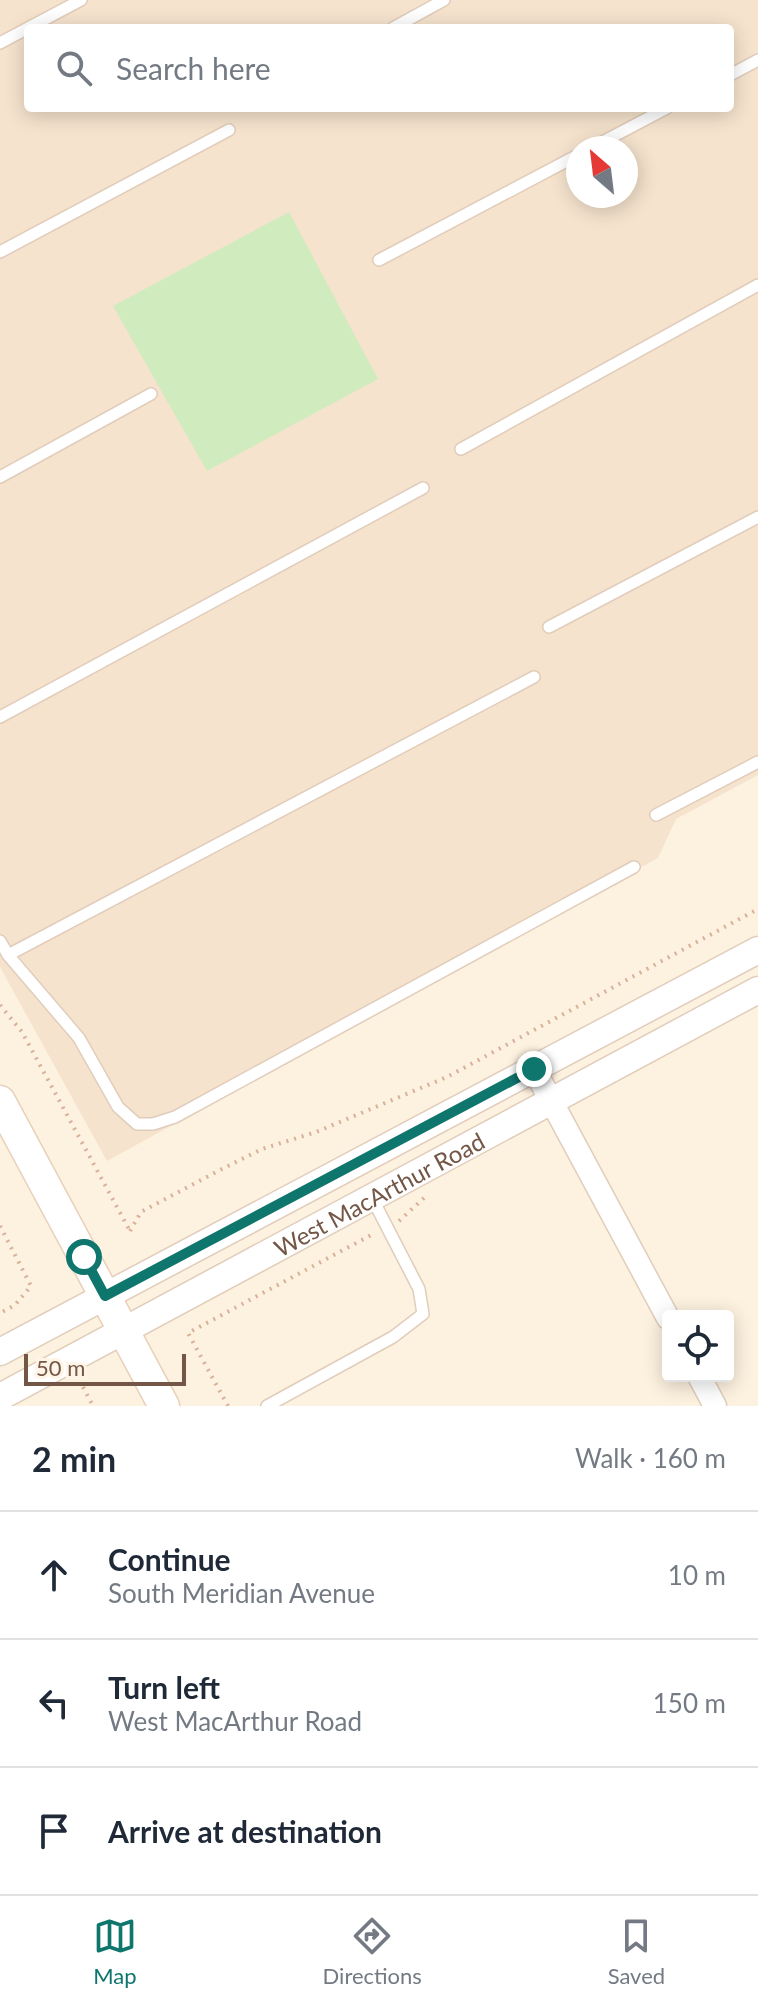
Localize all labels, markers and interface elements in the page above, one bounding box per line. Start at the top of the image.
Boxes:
search box [24,24,734,112]
icon: search [52,46,96,90]
text: Search here [116,50,271,86]
north arrow [566,136,638,208]
route end [516,1051,552,1087]
street label: West MacArthur Road [269,1125,489,1262]
route start [66,1239,102,1275]
map controls [662,1310,734,1382]
button: locate [662,1310,734,1382]
scale bar [24,1350,186,1386]
text: 50 m [36,1354,85,1381]
text: 2 min [32,1438,116,1479]
text: Walk · 160 m [575,1442,726,1474]
text: Continue [108,1541,231,1577]
icon: ahead [32,1553,76,1597]
text: 10 m [668,1559,726,1591]
text: South Meridian Avenue [108,1577,375,1609]
text: Turn left [108,1669,220,1705]
icon: left [32,1681,76,1725]
text: 150 m [653,1687,726,1719]
text: West MacArthur Road [108,1705,362,1737]
icon: arrive [32,1809,76,1853]
text: Arrive at destination [108,1813,382,1849]
tab: Map [93,1914,137,1989]
tab: Directions [323,1914,422,1989]
tab: Saved [608,1914,665,1989]

